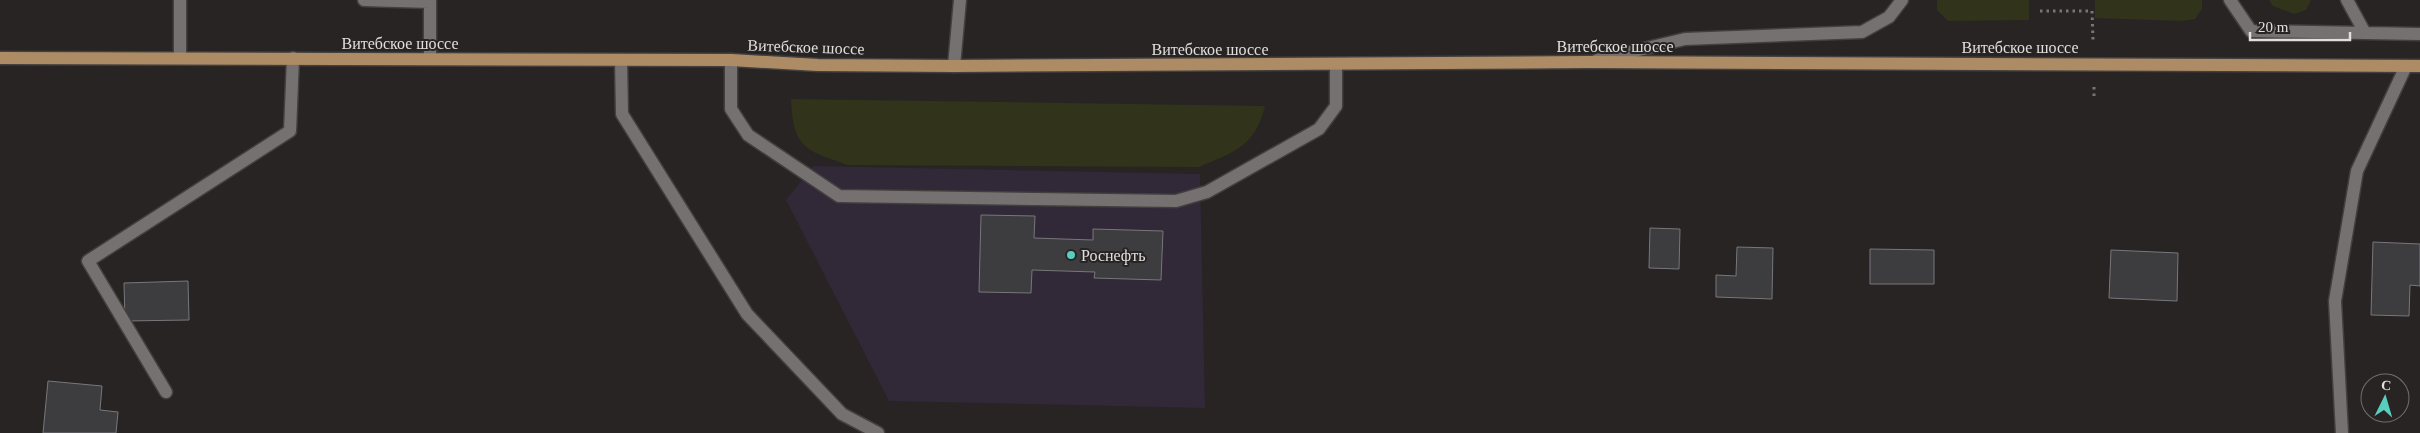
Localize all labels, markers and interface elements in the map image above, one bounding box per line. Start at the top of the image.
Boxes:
scale bar [2250,10,2350,42]
text: 20 m [2258,19,2289,35]
street label: Витебское шоссе [341,35,459,52]
street label: Витебское шоссе [747,36,865,58]
street label: Витебское шоссе [1556,38,1674,55]
street label: Витебское шоссе [1961,39,2079,56]
street label: Витебское шоссе [1151,41,1269,58]
place label: Роснефть [1081,247,1146,265]
marker: Роснефть [1065,249,1077,261]
north arrow [2360,373,2410,423]
text: С [2380,378,2392,393]

